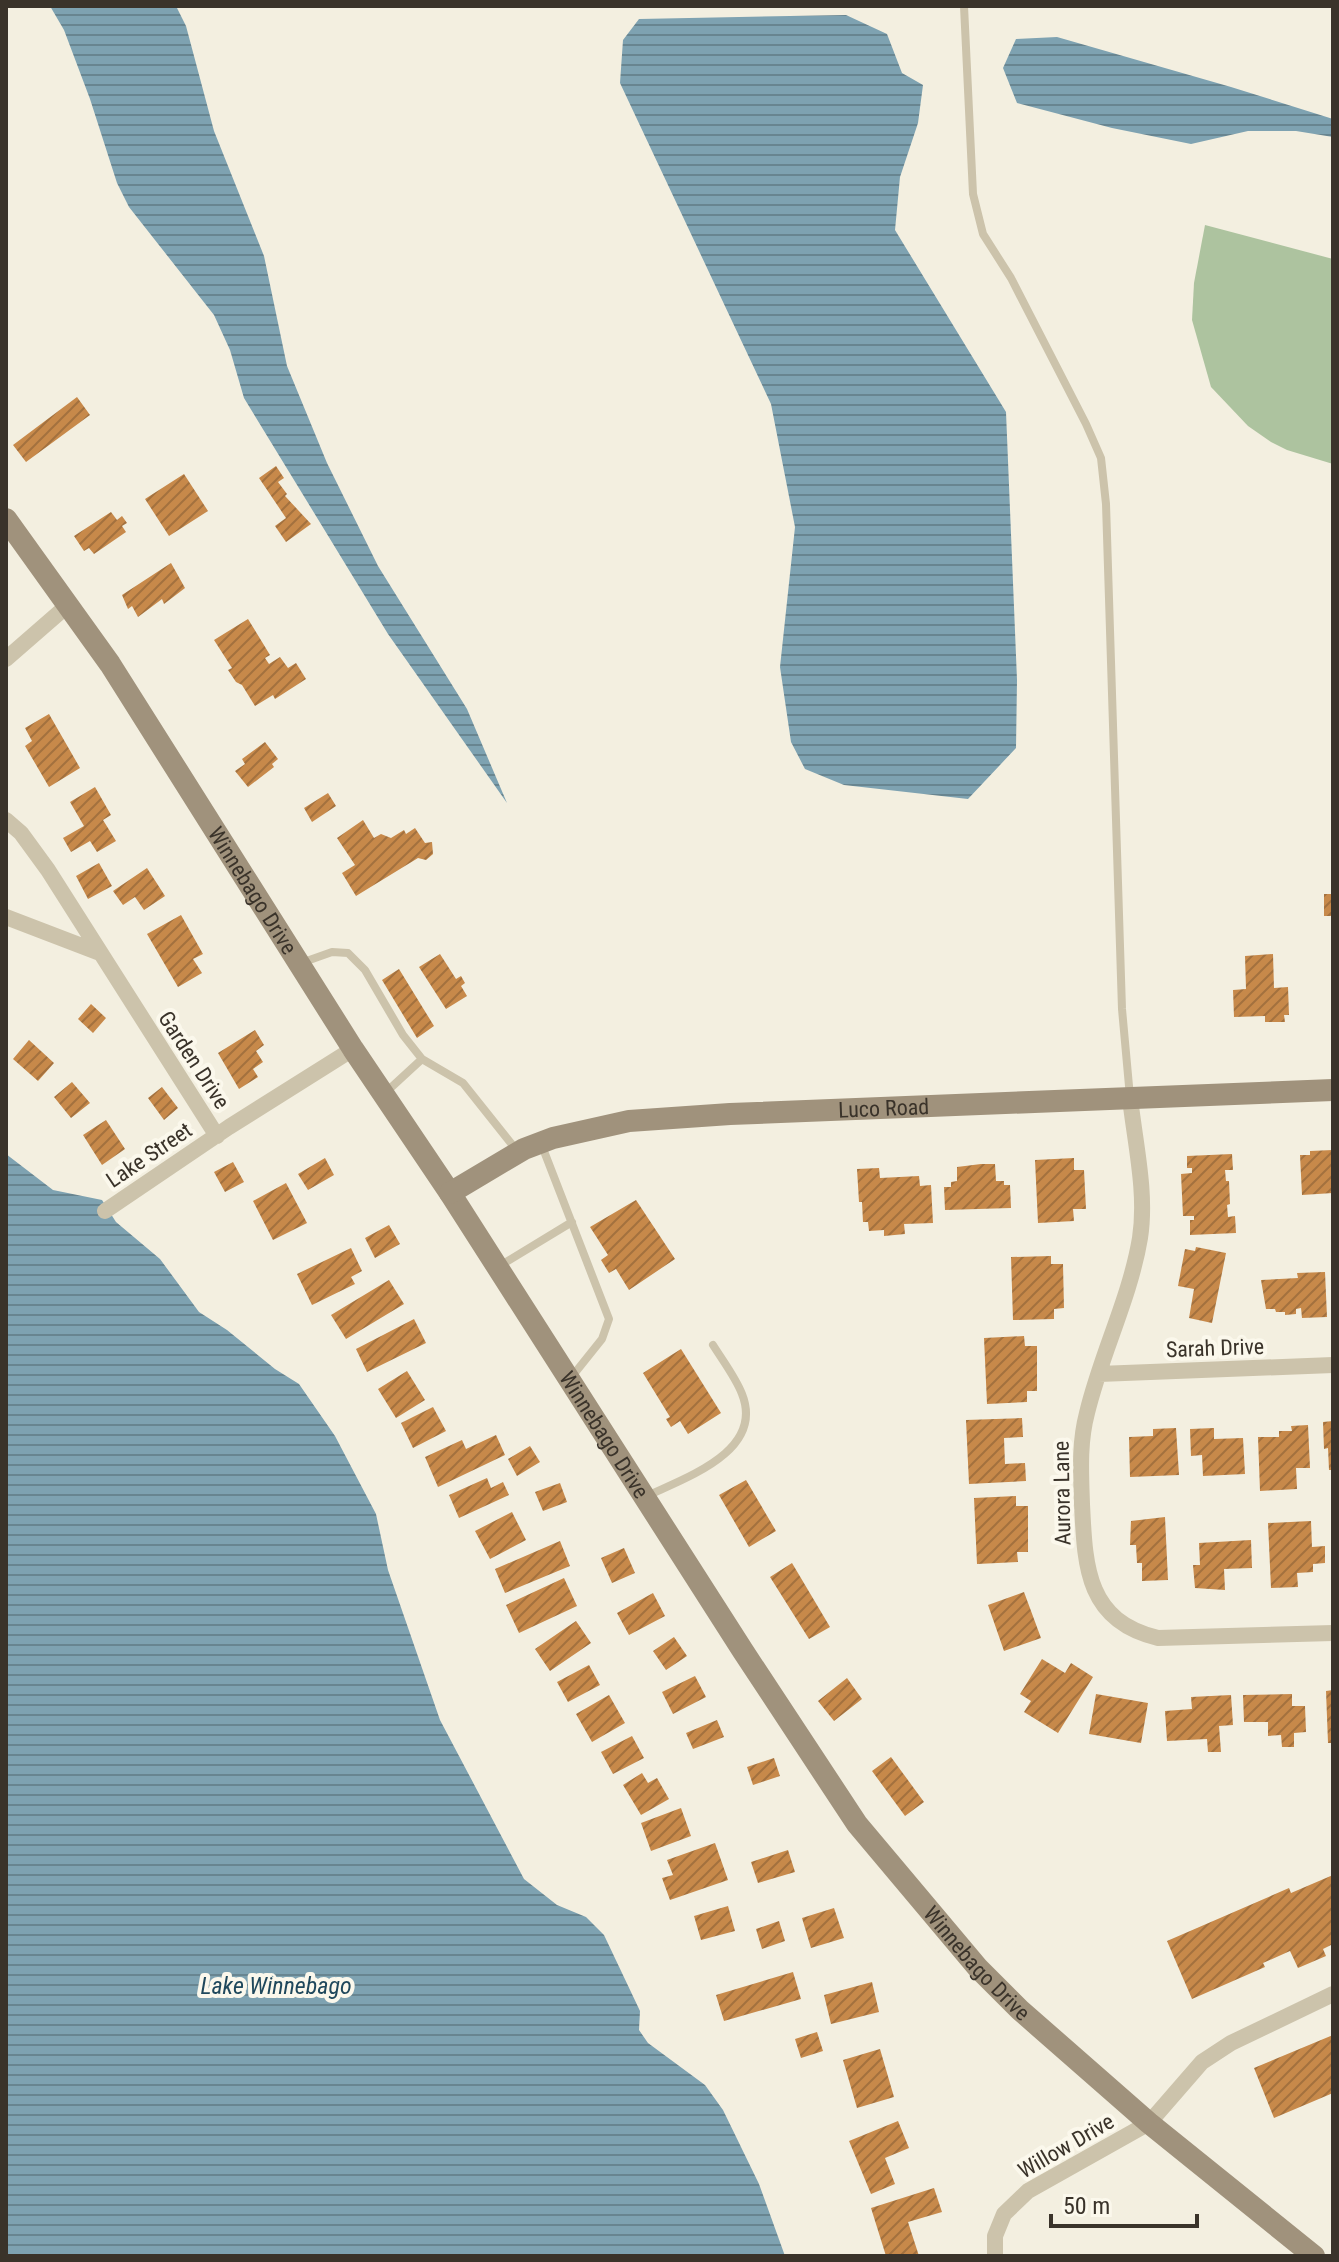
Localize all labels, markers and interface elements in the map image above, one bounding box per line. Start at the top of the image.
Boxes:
street label: Winnebago Drive [203,822,302,959]
street label: Garden Drive [153,1007,235,1113]
street label: Luco Road [838,1094,930,1122]
street label: Lake Street [102,1117,196,1193]
street label: Sarah Drive [1165,1334,1265,1362]
street label: Winnebago Drive [555,1366,654,1503]
street label: Aurora Lane [1049,1441,1075,1545]
street label: Winnebago Drive [919,1901,1035,2025]
water label: Lake Winnebago [200,1972,352,2000]
street label: Willow Drive [1014,2109,1118,2183]
scale bar [1051,2178,1197,2228]
text: 50 m [1063,2192,1110,2220]

